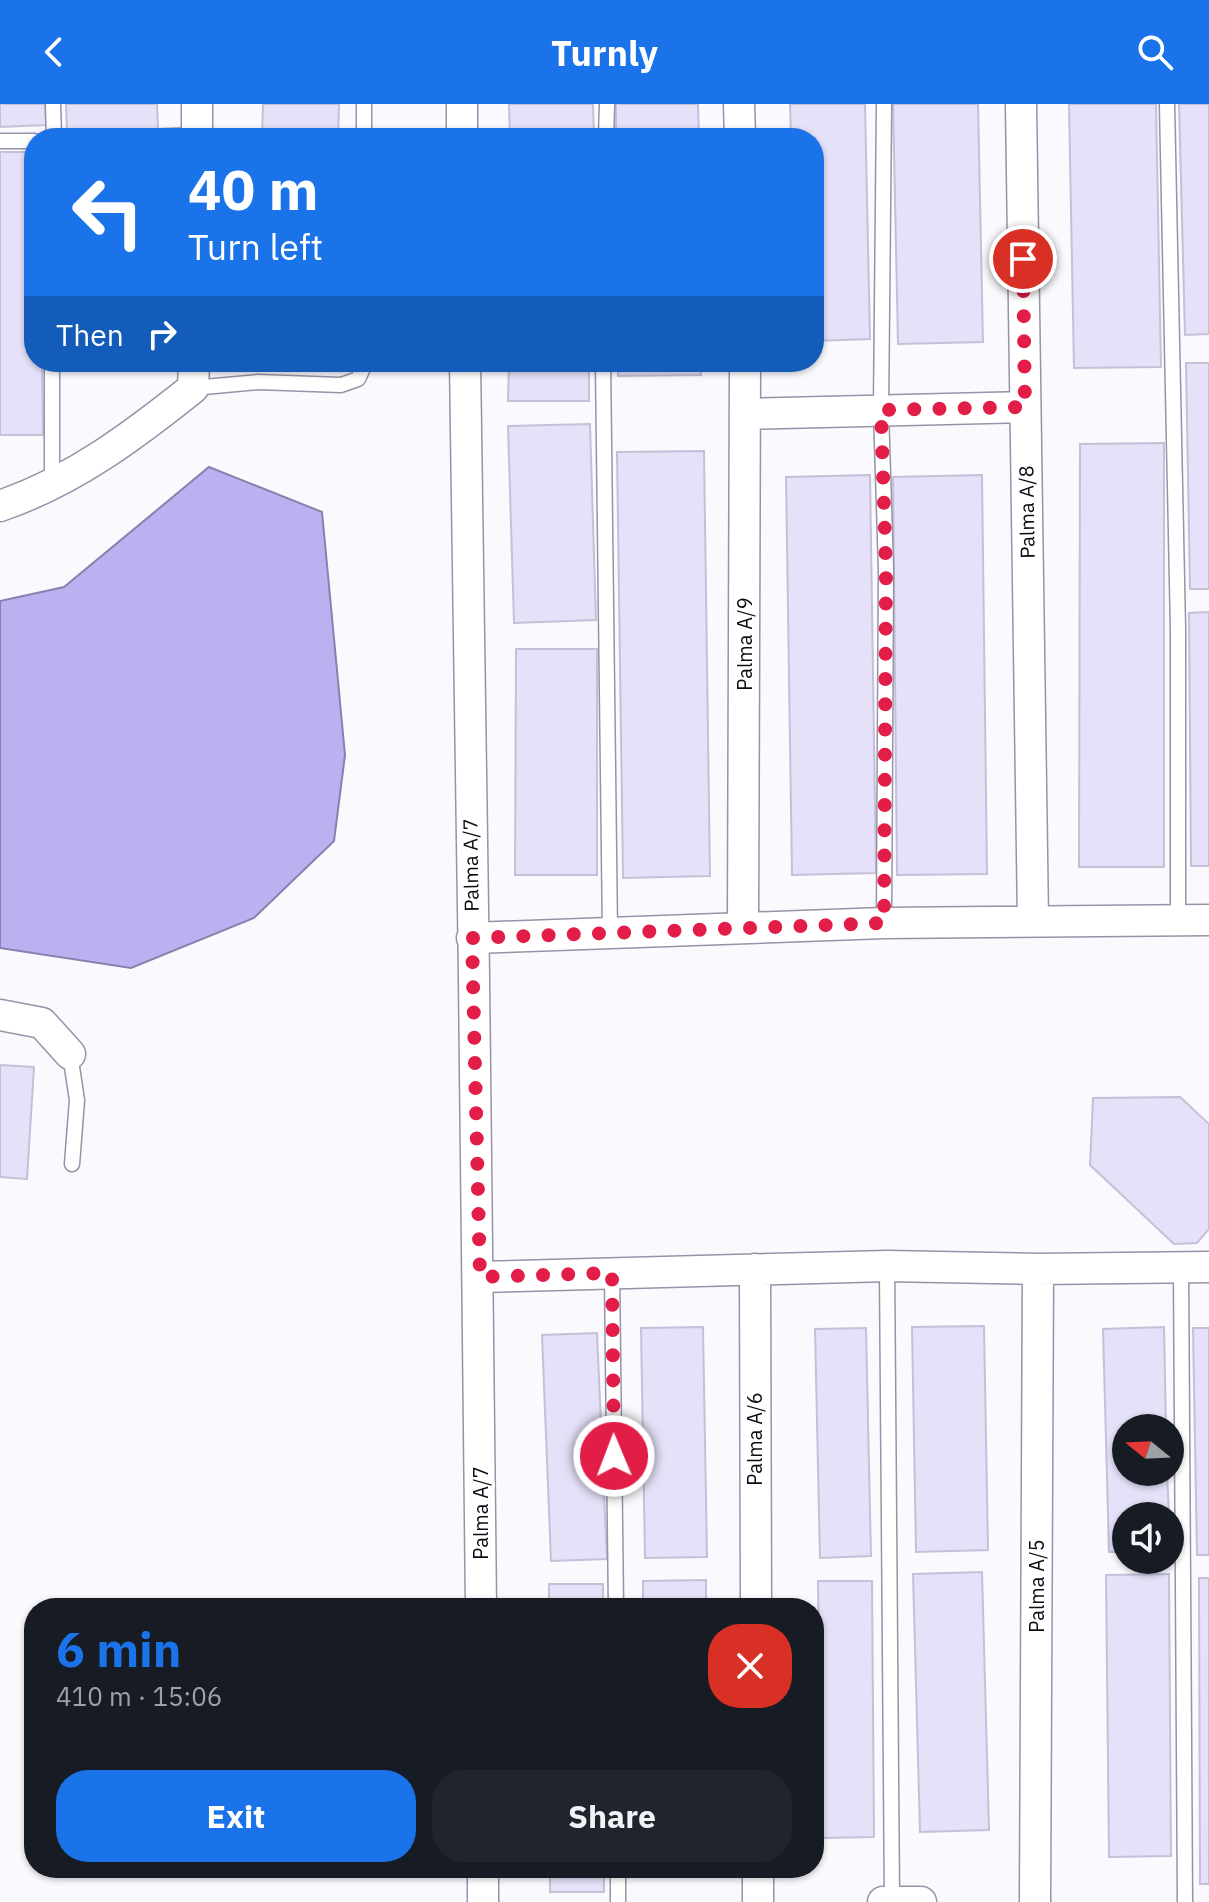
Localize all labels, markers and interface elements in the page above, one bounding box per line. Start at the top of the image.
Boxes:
text: Turnly [551,29,658,76]
icon: back [32,30,76,74]
icon: search [1133,30,1177,74]
text: 40 m [188,153,318,225]
icon: left [56,160,160,264]
text: Turn left [188,223,323,270]
pin [989,225,1057,293]
icon: arrive [1001,237,1045,281]
icon: right [140,312,184,356]
text: Then [56,315,124,354]
street label: Palma A/8 [1012,465,1041,559]
street label: Palma A/9 [731,597,758,691]
street label: Palma A/7 [456,818,485,912]
street label: Palma A/6 [741,1392,768,1486]
position arrow [572,1414,656,1498]
north arrow [1112,1414,1184,1486]
map controls [1112,1414,1184,1574]
street label: Palma A/7 [467,1466,494,1560]
button: sound [1112,1502,1184,1574]
street label: Palma A/5 [1023,1539,1050,1633]
text: 6 min [56,1618,181,1680]
button: close [708,1624,792,1708]
text: 410 m · 15:06 [56,1679,222,1713]
button: Exit [56,1770,416,1862]
button: Share [432,1770,792,1862]

